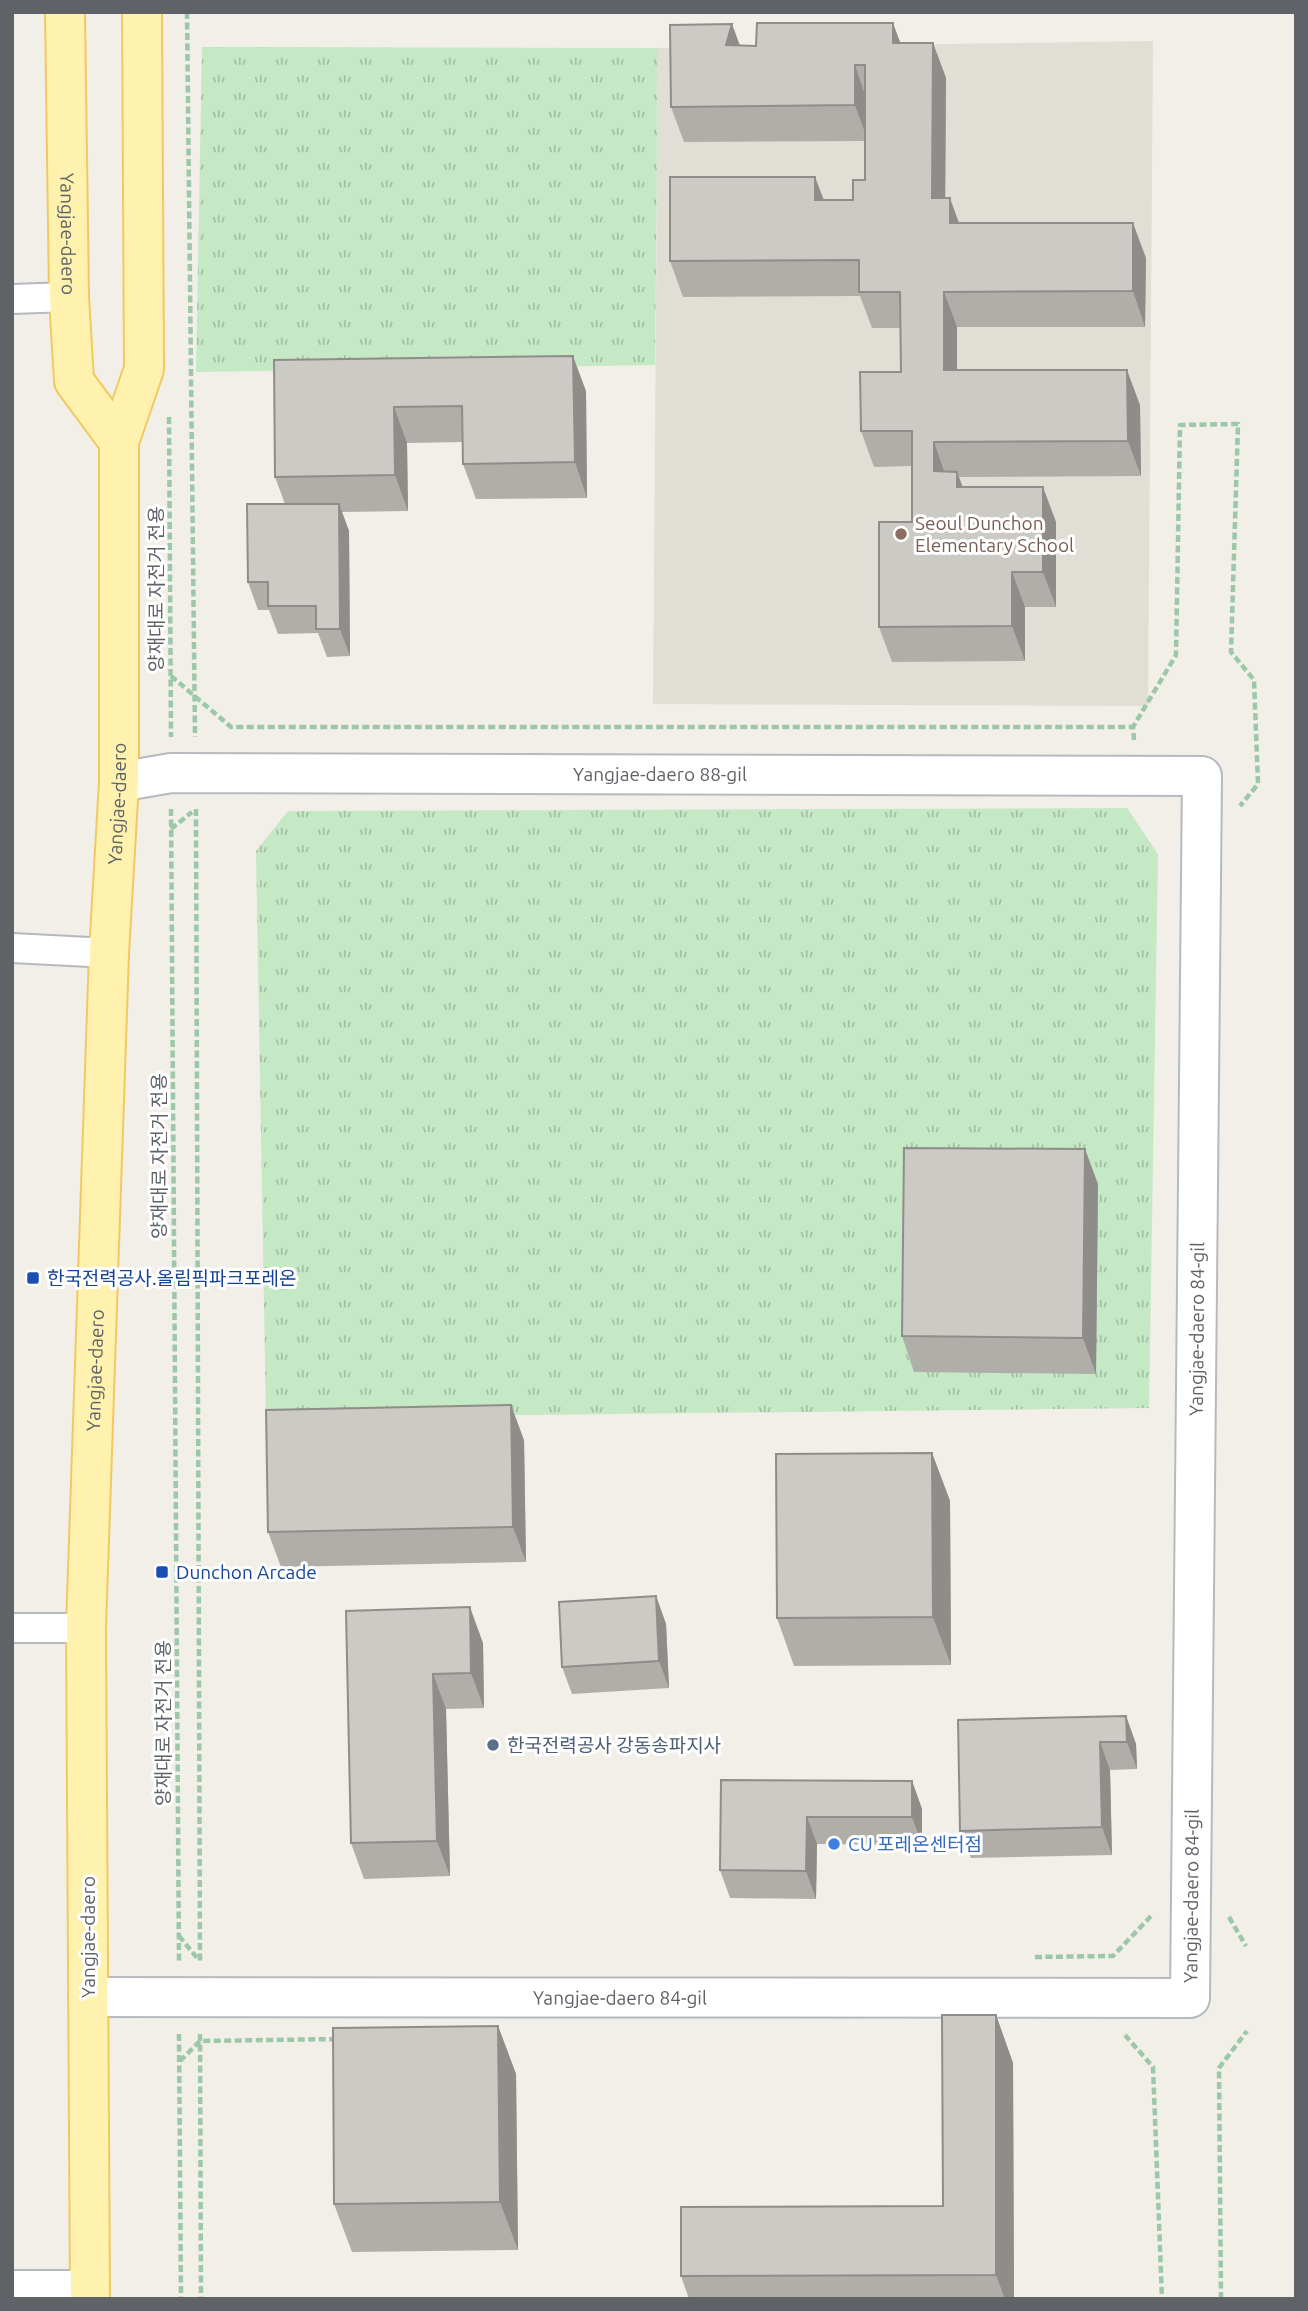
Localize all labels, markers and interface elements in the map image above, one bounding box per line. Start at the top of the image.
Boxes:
street label: Yangjae-daero [56,173,80,295]
street label: 양재대로 자전거 전용 [145,506,167,672]
place label: Seoul Dunchon Elementary School [915,512,1074,556]
marker: Seoul Dunchon Elementary School [893,526,909,542]
street label: Yangjae-daero [103,743,130,865]
street label: Yangjae-daero 88-gil [573,763,747,785]
street label: 양재대로 자전거 전용 [148,1073,170,1239]
street label: Yangjae-daero 84-gil [1185,1242,1208,1416]
place label: 한국전력공사.올림픽파크포레온 [47,1267,296,1289]
marker: 한국전력공사.올림픽파크포레온 [25,1270,41,1286]
street label: Yangjae-daero [82,1309,108,1432]
place label: Dunchon Arcade [176,1561,317,1583]
marker: Dunchon Arcade [154,1564,170,1580]
street label: 양재대로 자전거 전용 [152,1640,174,1806]
place label: 한국전력공사 강동송파지사 [507,1734,721,1756]
marker: 한국전력공사 강동송파지사 [485,1737,501,1753]
street label: Yangjae-daero 84-gil [1179,1809,1203,1983]
place label: CU 포레온센터점 [848,1833,982,1855]
marker: CU 포레온센터점 [826,1836,842,1852]
street label: Yangjae-daero [77,1876,99,1998]
street label: Yangjae-daero 84-gil [533,1986,707,2009]

